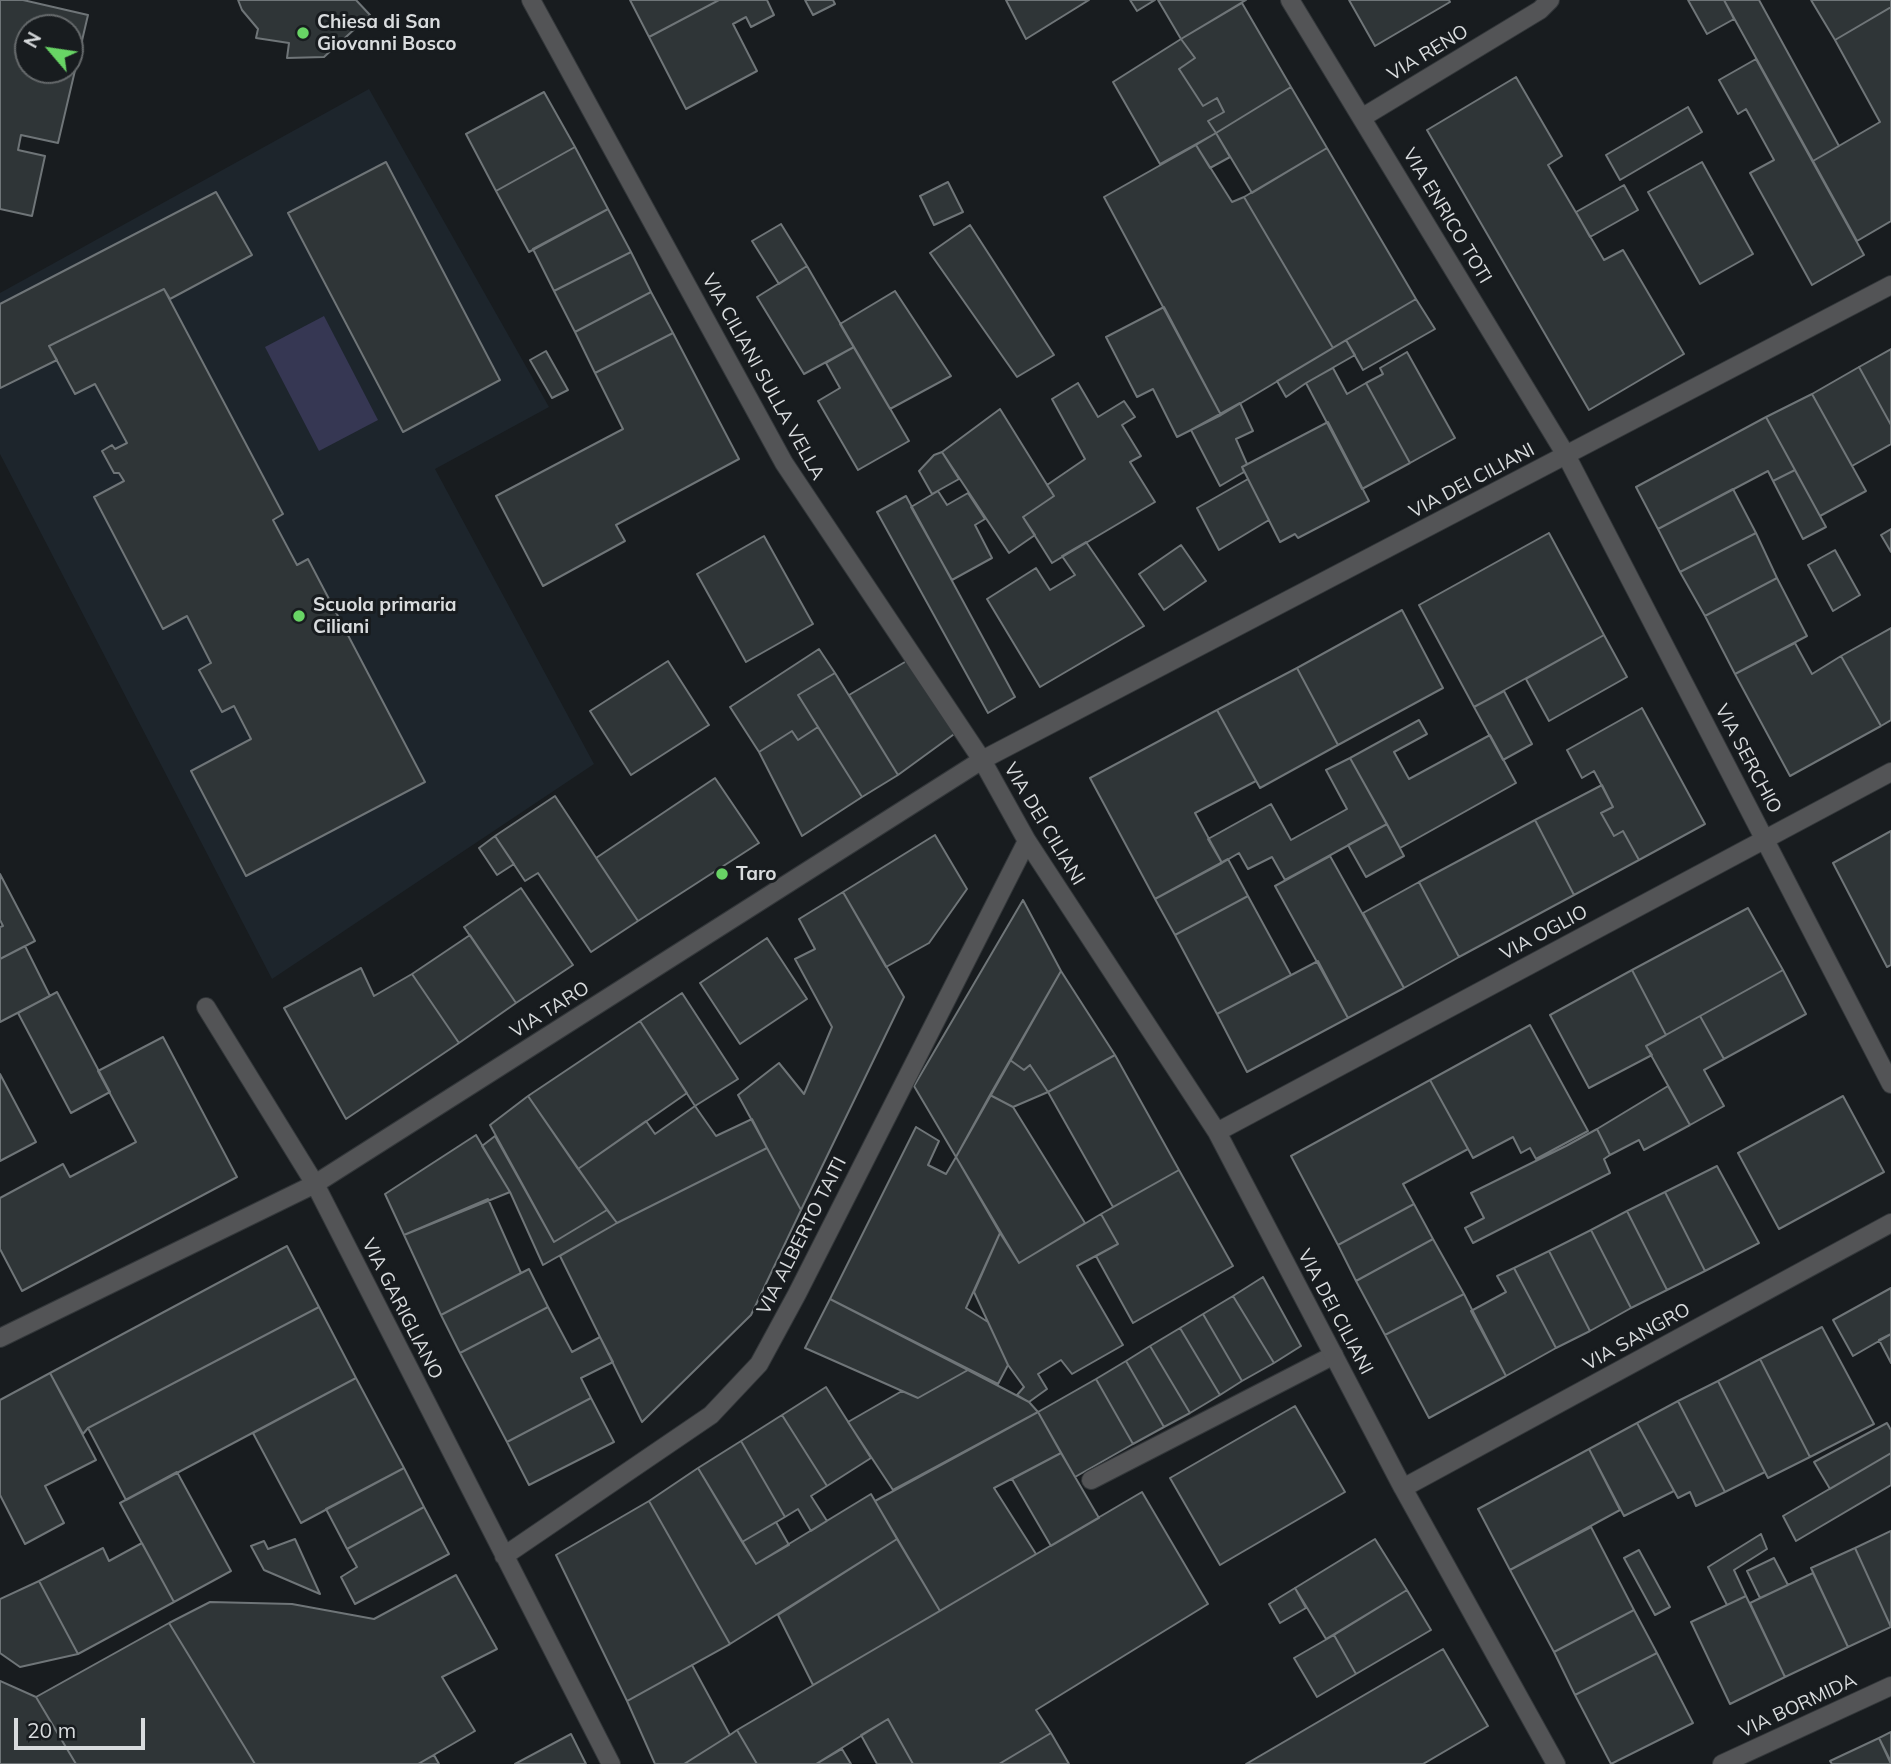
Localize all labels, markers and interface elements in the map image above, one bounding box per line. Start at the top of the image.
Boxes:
place label: Chiesa di San Giovanni Bosco [317,11,457,55]
north arrow [14,14,84,84]
street label: VIA RENO [1383,20,1473,86]
marker: Chiesa di San Giovanni Bosco [295,25,311,41]
text: N [18,28,46,52]
street label: VIA ENRICO TOTI [1398,144,1496,288]
street label: VIA CILIANI SULLA VELLA [697,270,829,484]
street label: VIA DEI CILIANI [1405,438,1539,524]
place label: Scuola primaria Ciliani [313,594,457,638]
marker: Scuola primaria Ciliani [291,608,307,624]
street label: VIA SERCHIO [1710,701,1786,817]
street label: VIA DEI CILIANI [999,759,1089,889]
place label: Taro [736,863,777,885]
marker: Taro [714,866,730,882]
street label: VIA OGLIO [1496,900,1592,966]
street label: VIA TARO [506,977,594,1043]
street label: VIA ALBERTO TAITI [752,1153,852,1319]
street label: VIA GARIGLIANO [357,1235,447,1383]
street label: VIA DEI CILIANI [1292,1245,1378,1379]
street label: VIA SANGRO [1580,1298,1694,1376]
street label: VIA BORMIDA [1736,1669,1860,1743]
scale bar [18,1704,149,1748]
text: 20 m [27,1717,76,1743]

